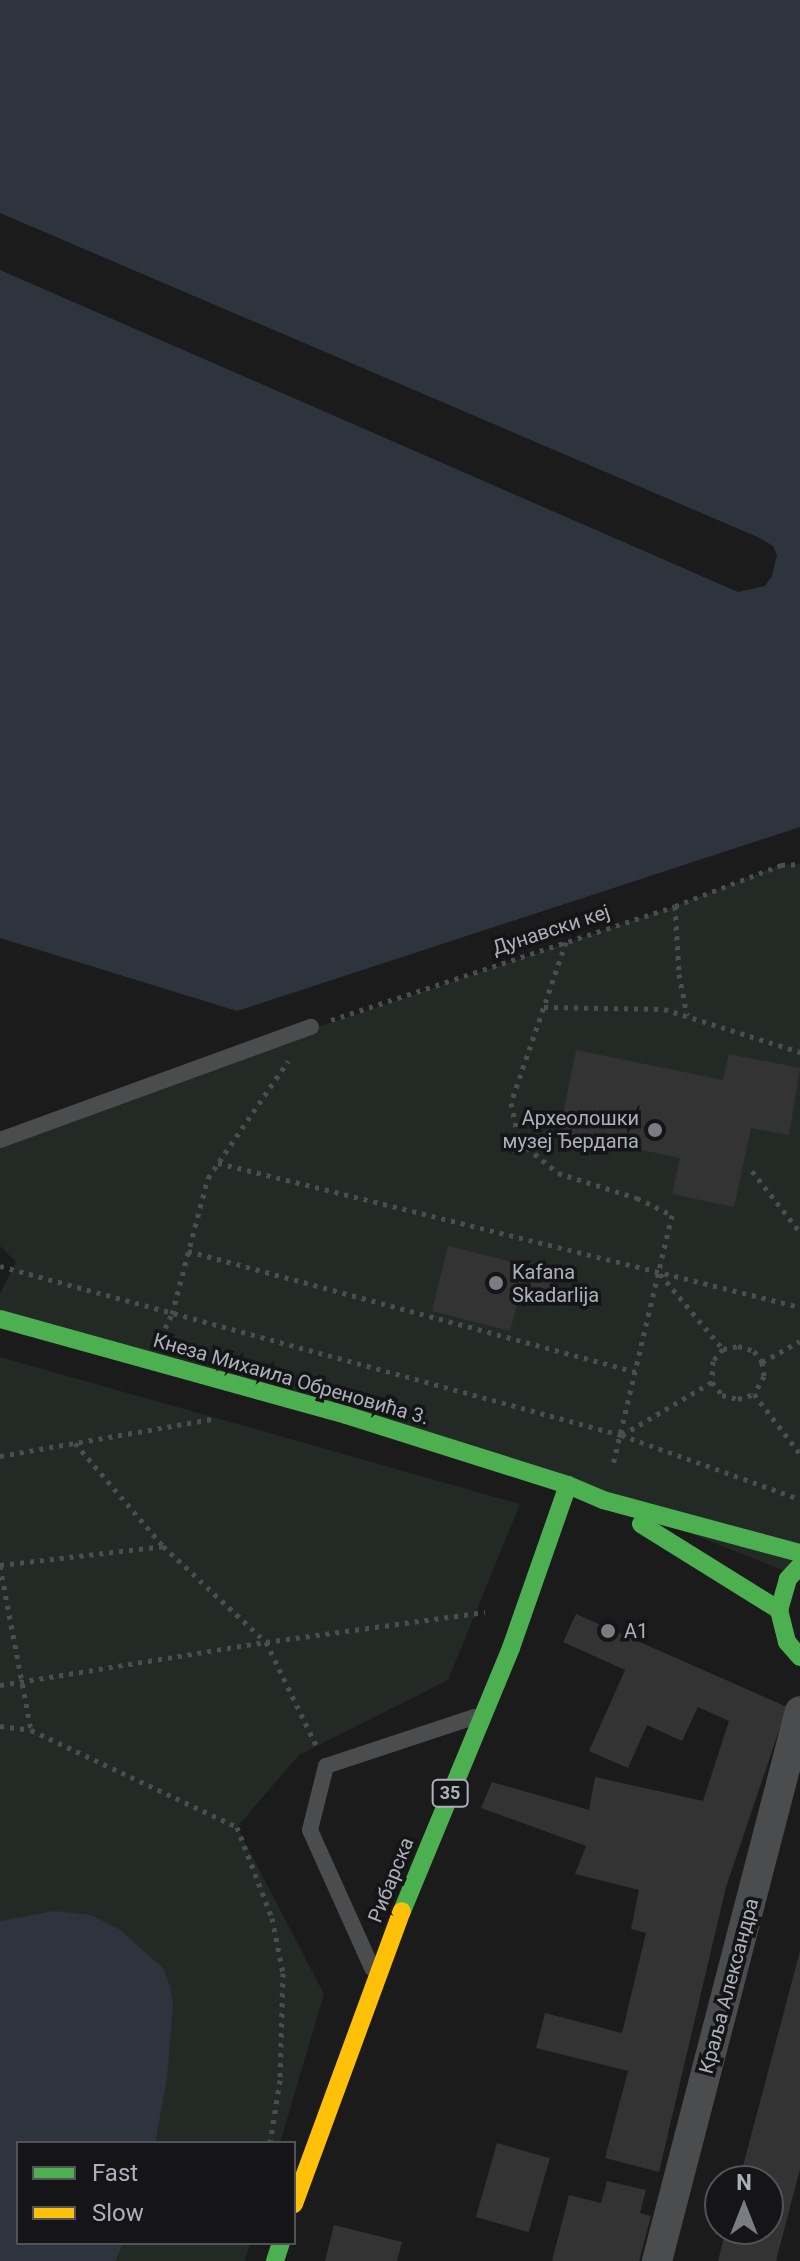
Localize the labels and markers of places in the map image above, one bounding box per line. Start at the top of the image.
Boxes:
place label: Археолошки музеј Ђердапа [502,1106,639,1153]
marker: Археолошки музеј Ђердапа [646,1121,664,1139]
place label: Kafana Skadarlija [512,1260,599,1307]
marker: Kafana Skadarlija [487,1274,505,1292]
place label: A1 [624,1619,648,1643]
marker: A1 [599,1622,617,1640]

